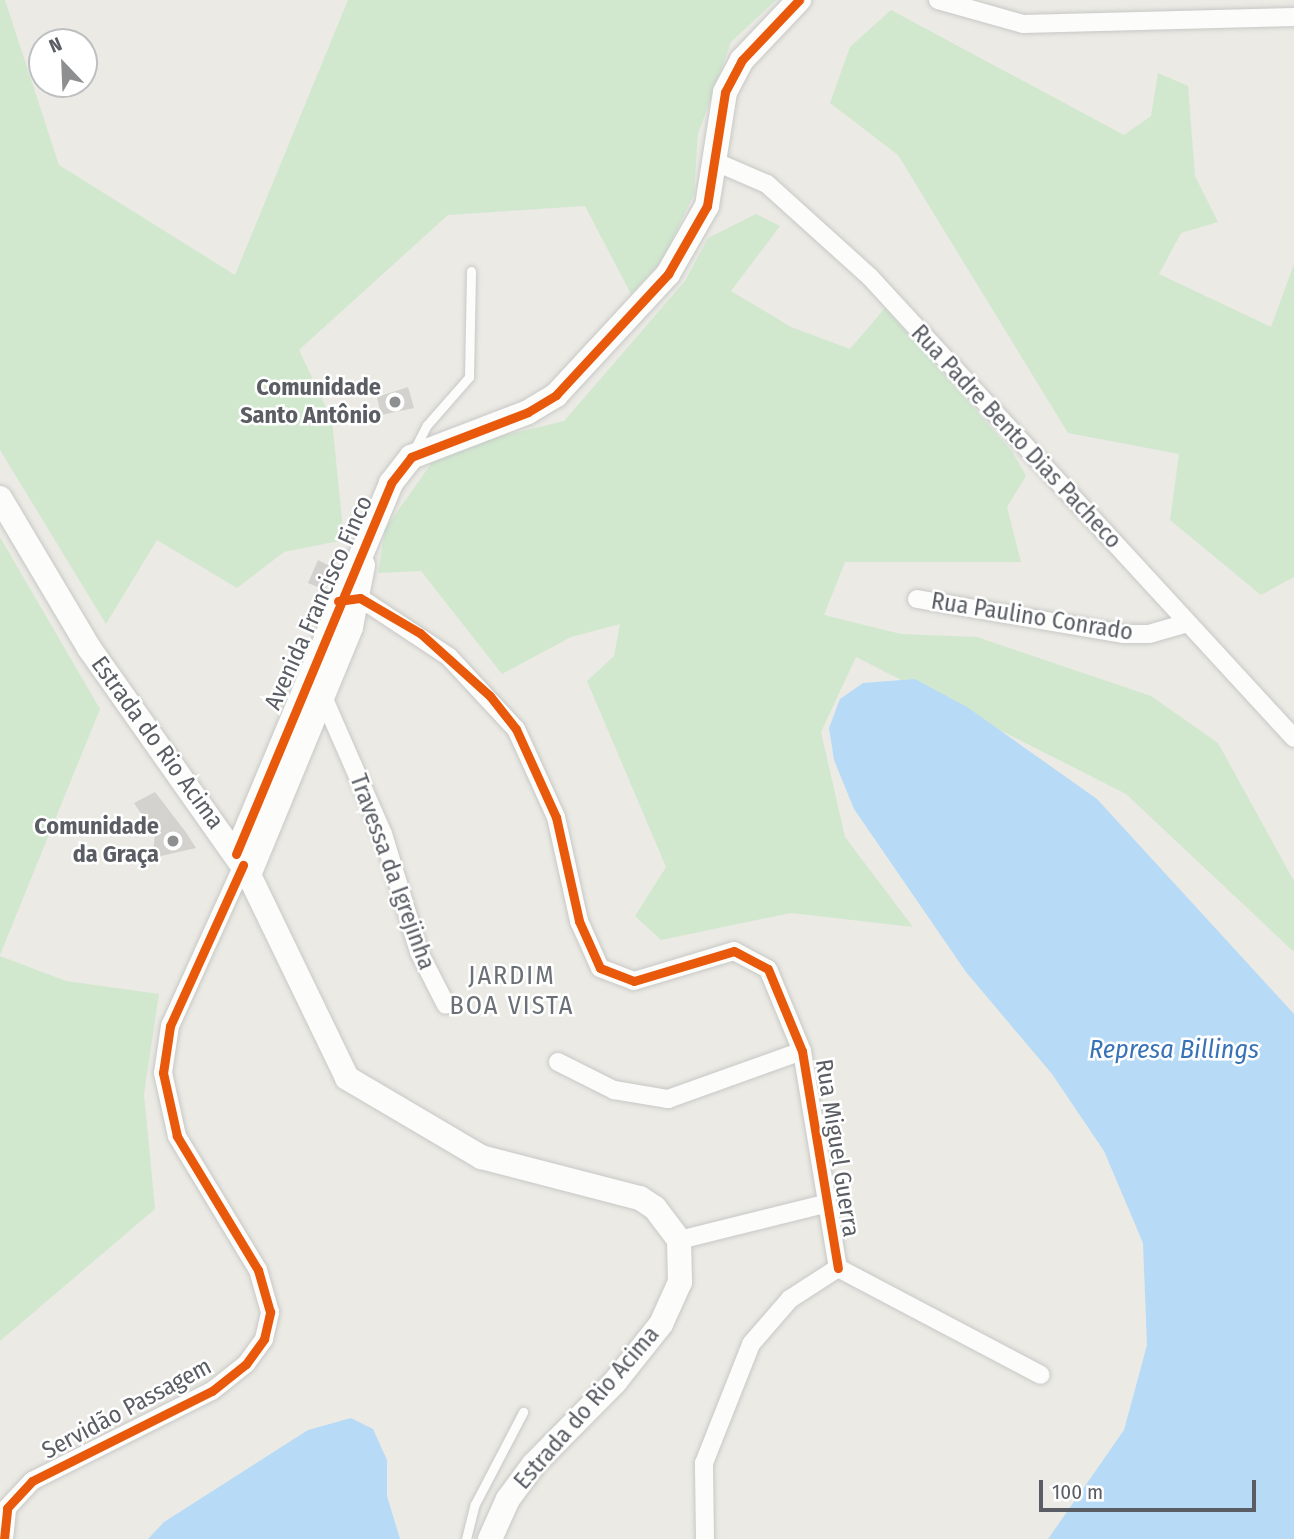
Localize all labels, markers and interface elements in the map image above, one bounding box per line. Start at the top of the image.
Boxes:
north arrow [28,28,98,98]
text: N [46,32,65,58]
street label: Rua Padre Bento Dias Pacheco [905,319,1127,555]
place label: Comunidade Santo Antônio [240,374,381,430]
marker: Comunidade Santo Antônio [387,394,403,410]
street label: Avenida Francisco Finco [259,492,379,714]
street label: Rua Paulino Conrado [929,587,1135,647]
street label: Estrada do Rio Acima [85,651,229,835]
street label: Travessa da Igrejinha [343,770,441,974]
place label: Comunidade da Graça [34,813,159,869]
marker: Comunidade da Graça [165,833,181,849]
district label: JARDIM BOA VISTA [451,960,573,1021]
water label: Represa Billings [1089,1034,1259,1066]
street label: Rua Miguel Guerra [809,1057,865,1239]
street label: Estrada do Rio Acima [508,1321,666,1495]
street label: Servidão Passagem [37,1352,217,1466]
scale bar [1042,1466,1259,1510]
text: 100 m [1052,1479,1103,1505]

